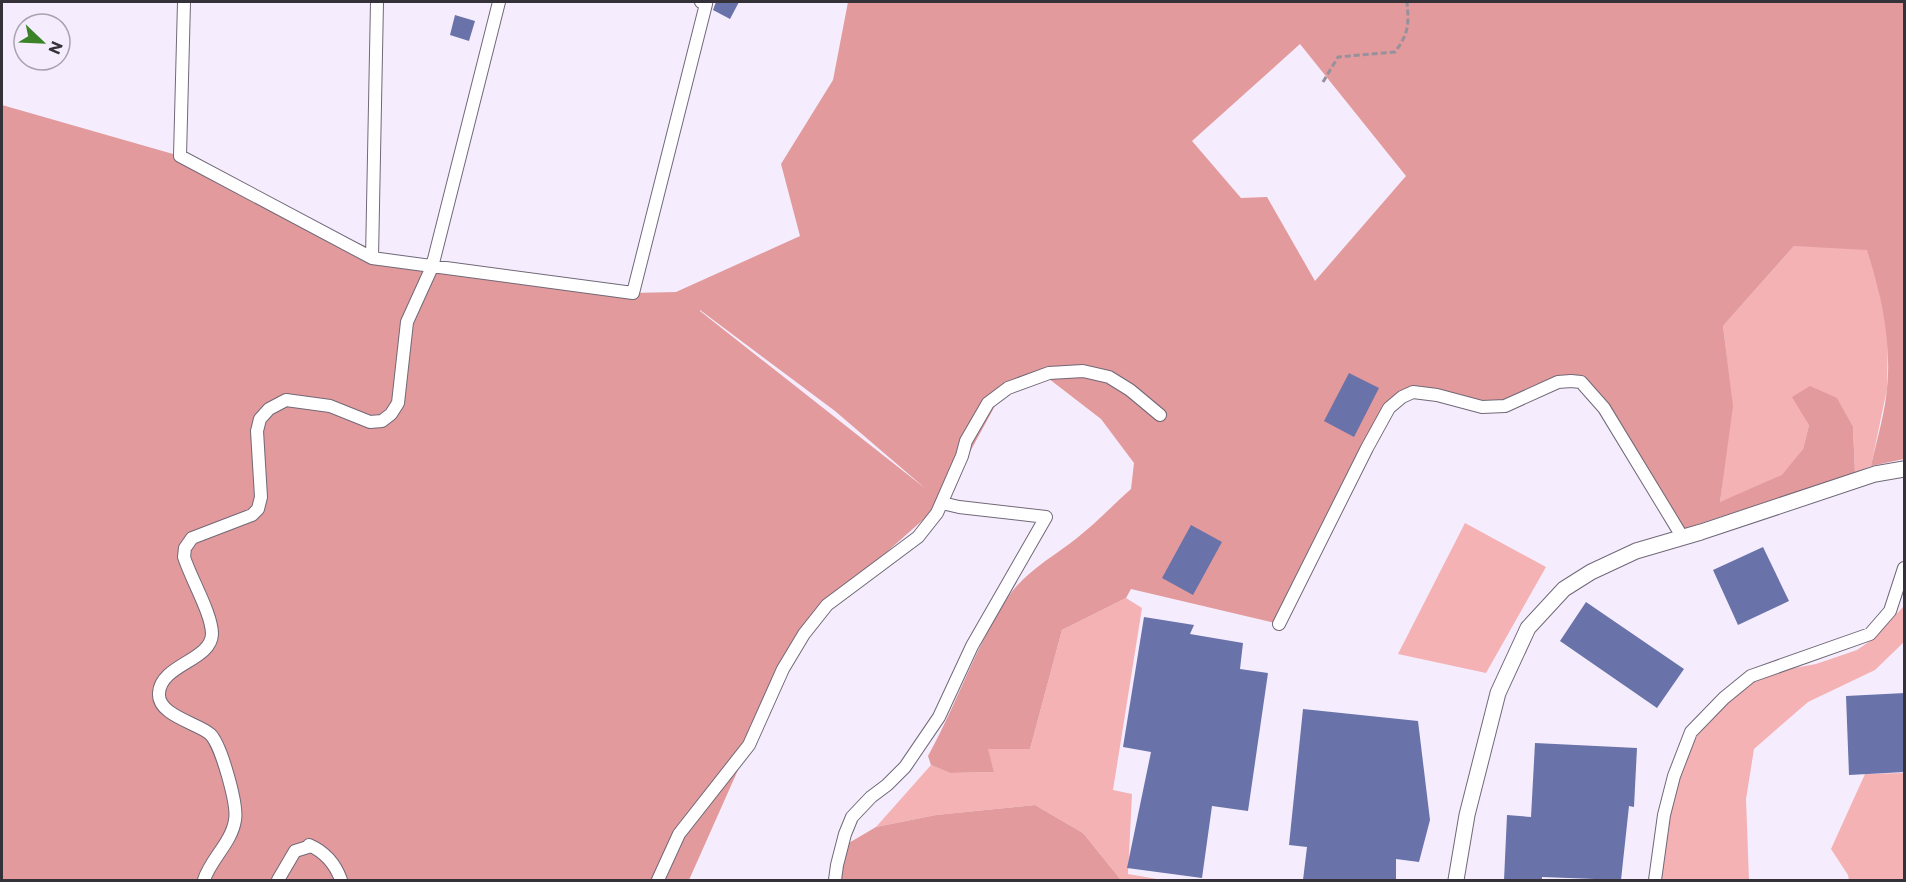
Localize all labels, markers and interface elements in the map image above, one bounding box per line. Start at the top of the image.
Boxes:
north arrow [12,12,72,72]
text: N [45,39,67,57]

